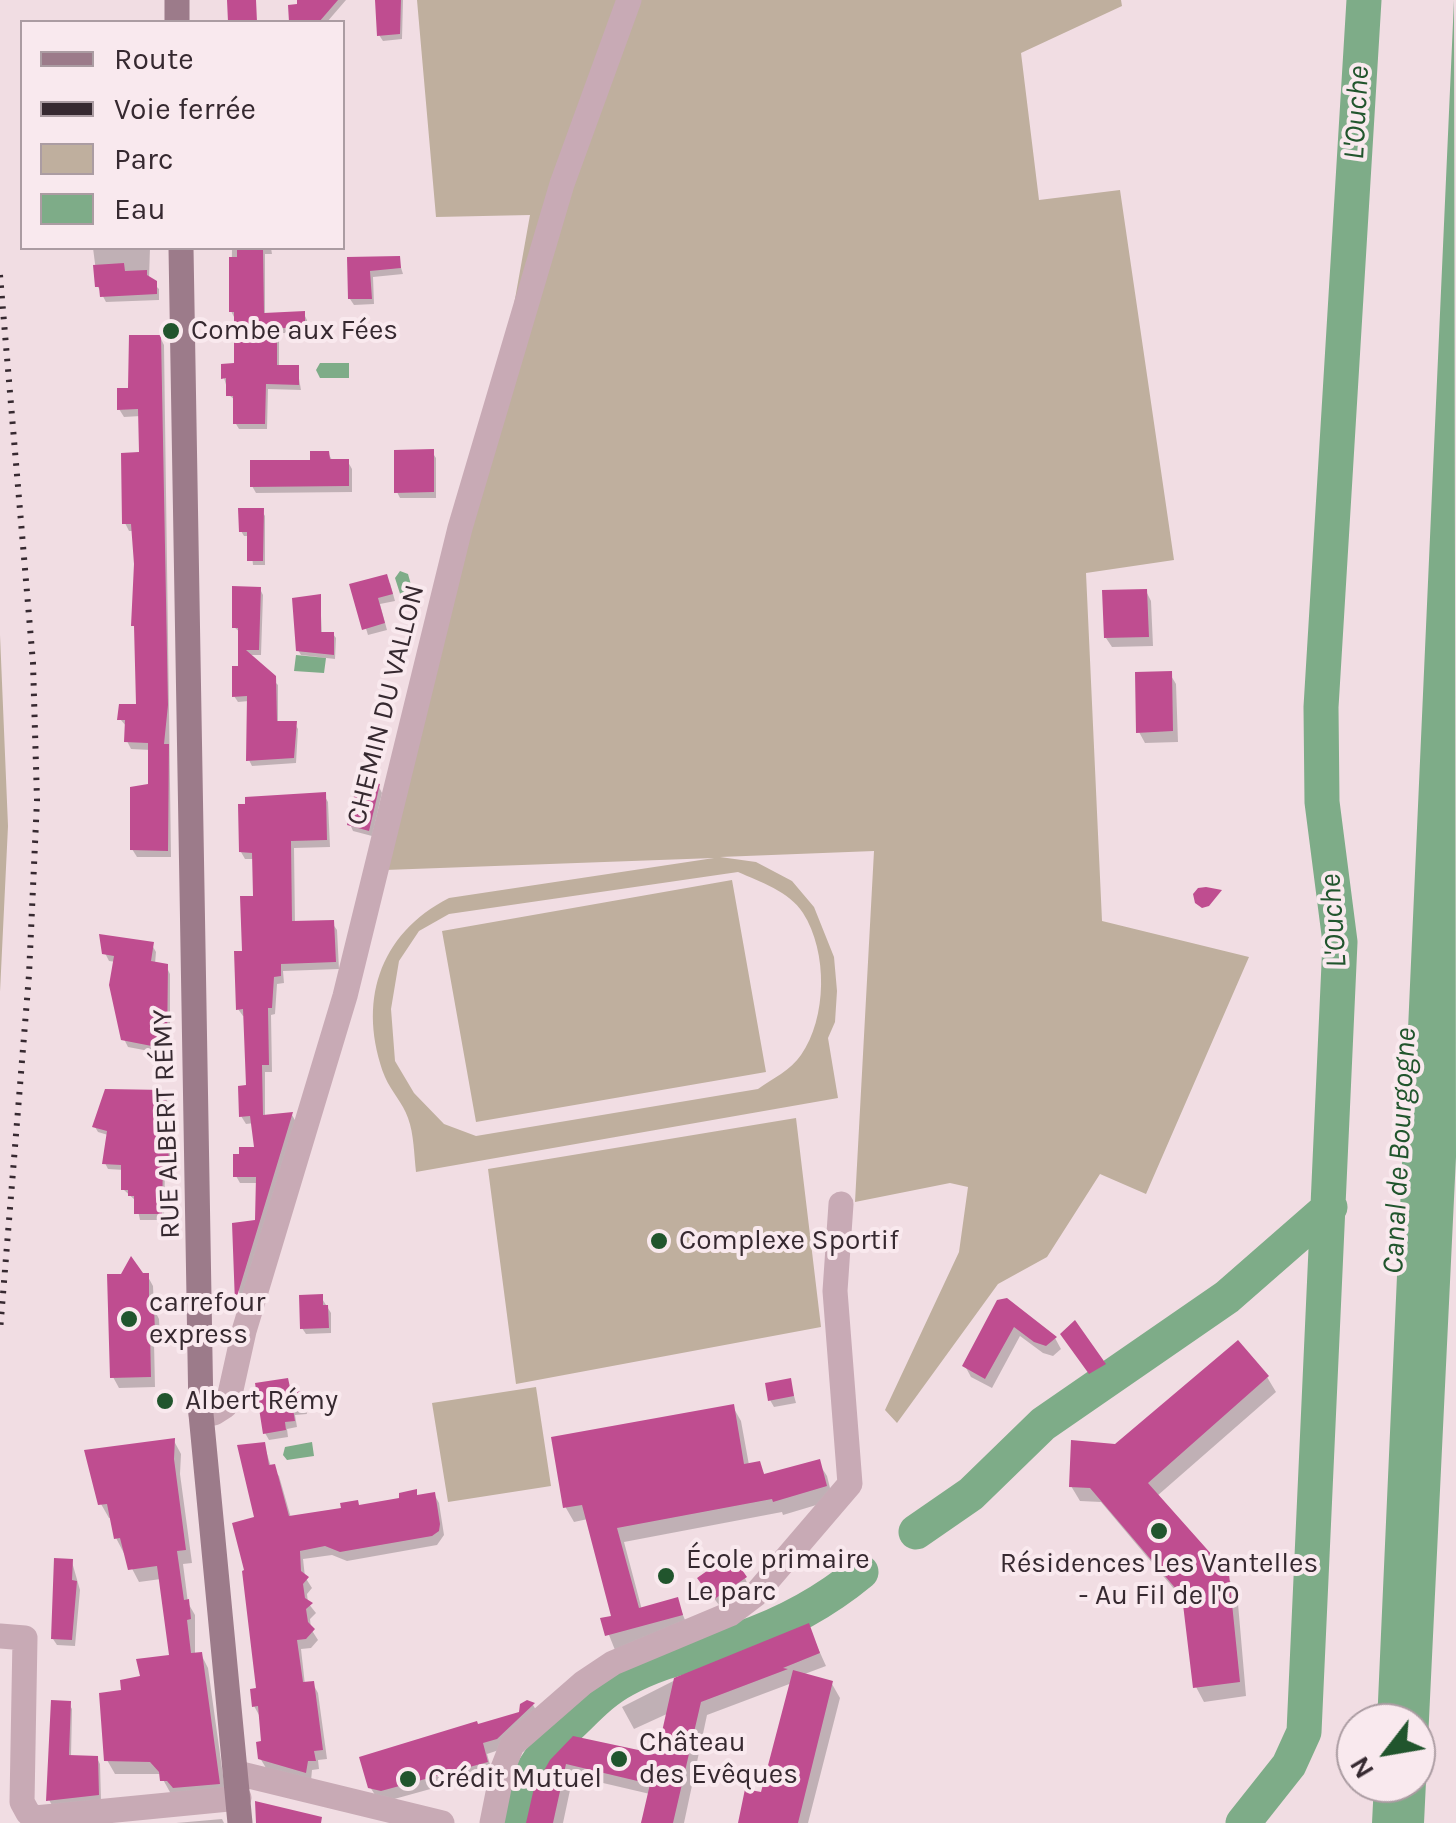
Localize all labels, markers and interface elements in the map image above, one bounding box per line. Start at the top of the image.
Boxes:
legend [20,20,345,250]
text: Route [114,41,194,77]
water label: L'Ouche [1337,65,1377,161]
text: Voie ferrée [114,91,256,127]
text: Parc [114,141,173,177]
text: Eau [114,191,166,227]
place label: Combe aux Fées [191,314,398,348]
marker: Combe aux Fées [160,320,182,342]
street label: CHEMIN DU VALLON [340,581,432,829]
water label: L'Ouche [1313,873,1355,969]
street label: RUE ALBERT RÉMY [146,1009,188,1239]
water label: Canal de Bourgogne [1376,1027,1424,1275]
place label: Complexe Sportif [679,1224,899,1258]
marker: Complexe Sportif [648,1230,670,1252]
place label: carrefour express [149,1286,265,1352]
marker: carrefour express [118,1308,140,1330]
place label: Albert Rémy [185,1384,338,1418]
marker: Albert Rémy [154,1390,176,1412]
marker: Résidences Les Vantelles - Au Fil de l'O [1148,1520,1170,1542]
place label: École primaire Le parc [686,1543,870,1609]
place label: Résidences Les Vantelles - Au Fil de l'O [1000,1547,1318,1613]
marker: École primaire Le parc [655,1565,677,1587]
north arrow [1336,1703,1436,1803]
place label: Château des Evêques [639,1726,798,1792]
marker: Château des Evêques [608,1748,630,1770]
text: N [1342,1751,1381,1785]
place label: Crédit Mutuel [428,1762,602,1796]
marker: Crédit Mutuel [397,1768,419,1790]

